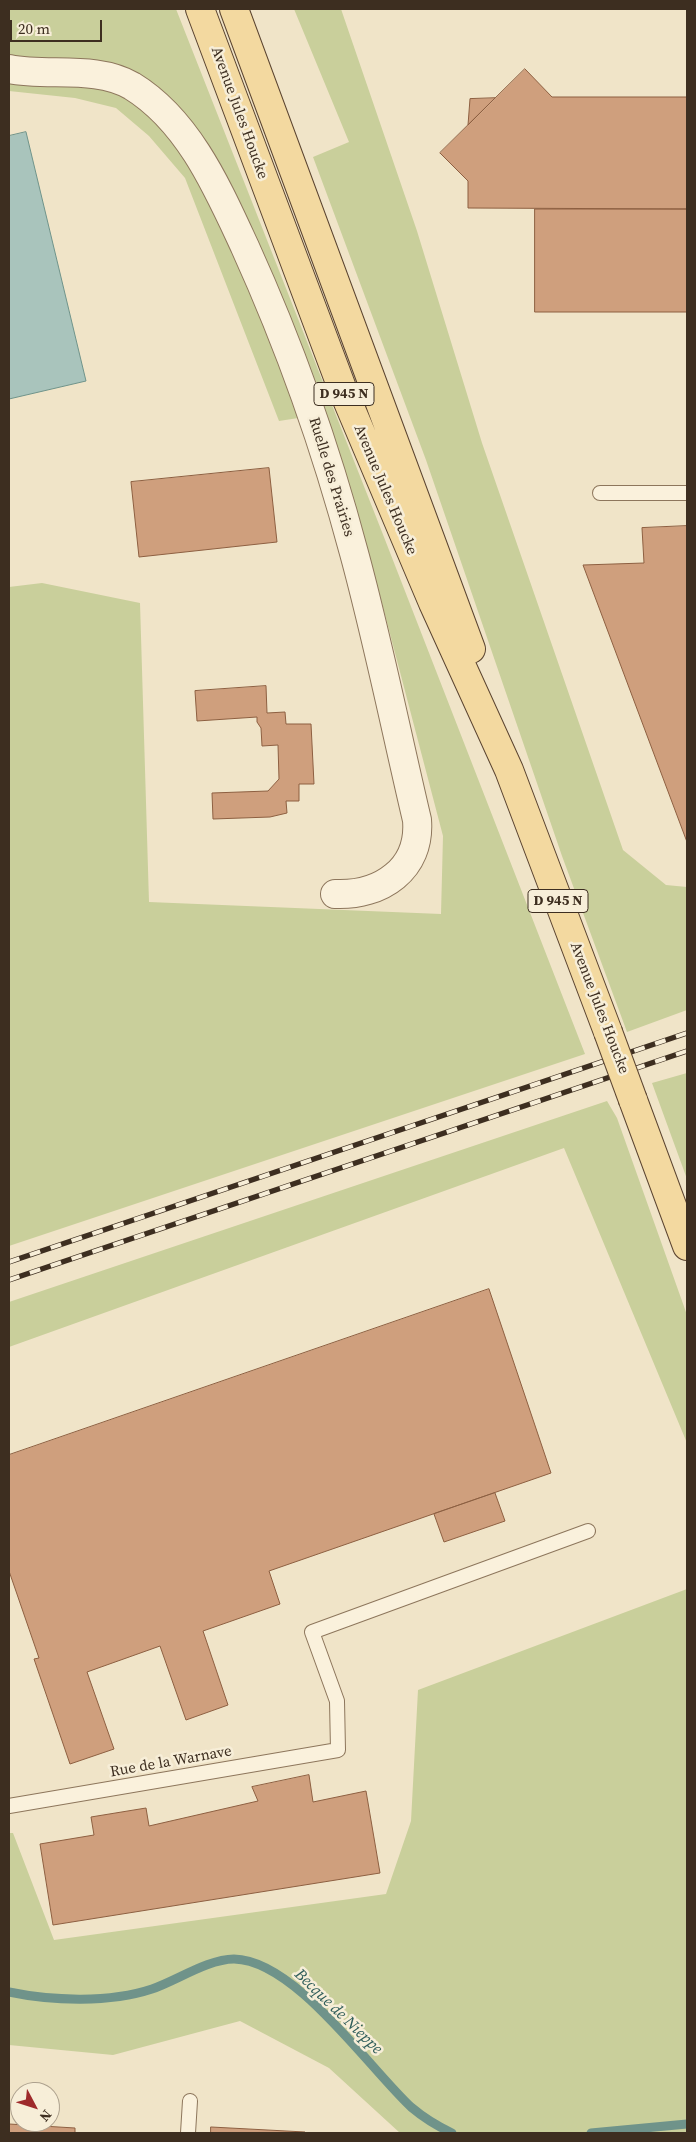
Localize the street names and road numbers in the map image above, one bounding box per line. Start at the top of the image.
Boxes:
street label: Avenue Jules Houcke [207,44,271,182]
road number: D 945 N [314,382,374,406]
street label: Ruelle des Prairies [304,415,358,539]
street label: Avenue Jules Houcke [349,422,421,558]
road number: D 945 N [528,889,588,912]
street label: Avenue Jules Houcke [566,940,632,1076]
street label: Rue de la Warnave [109,1742,233,1782]

